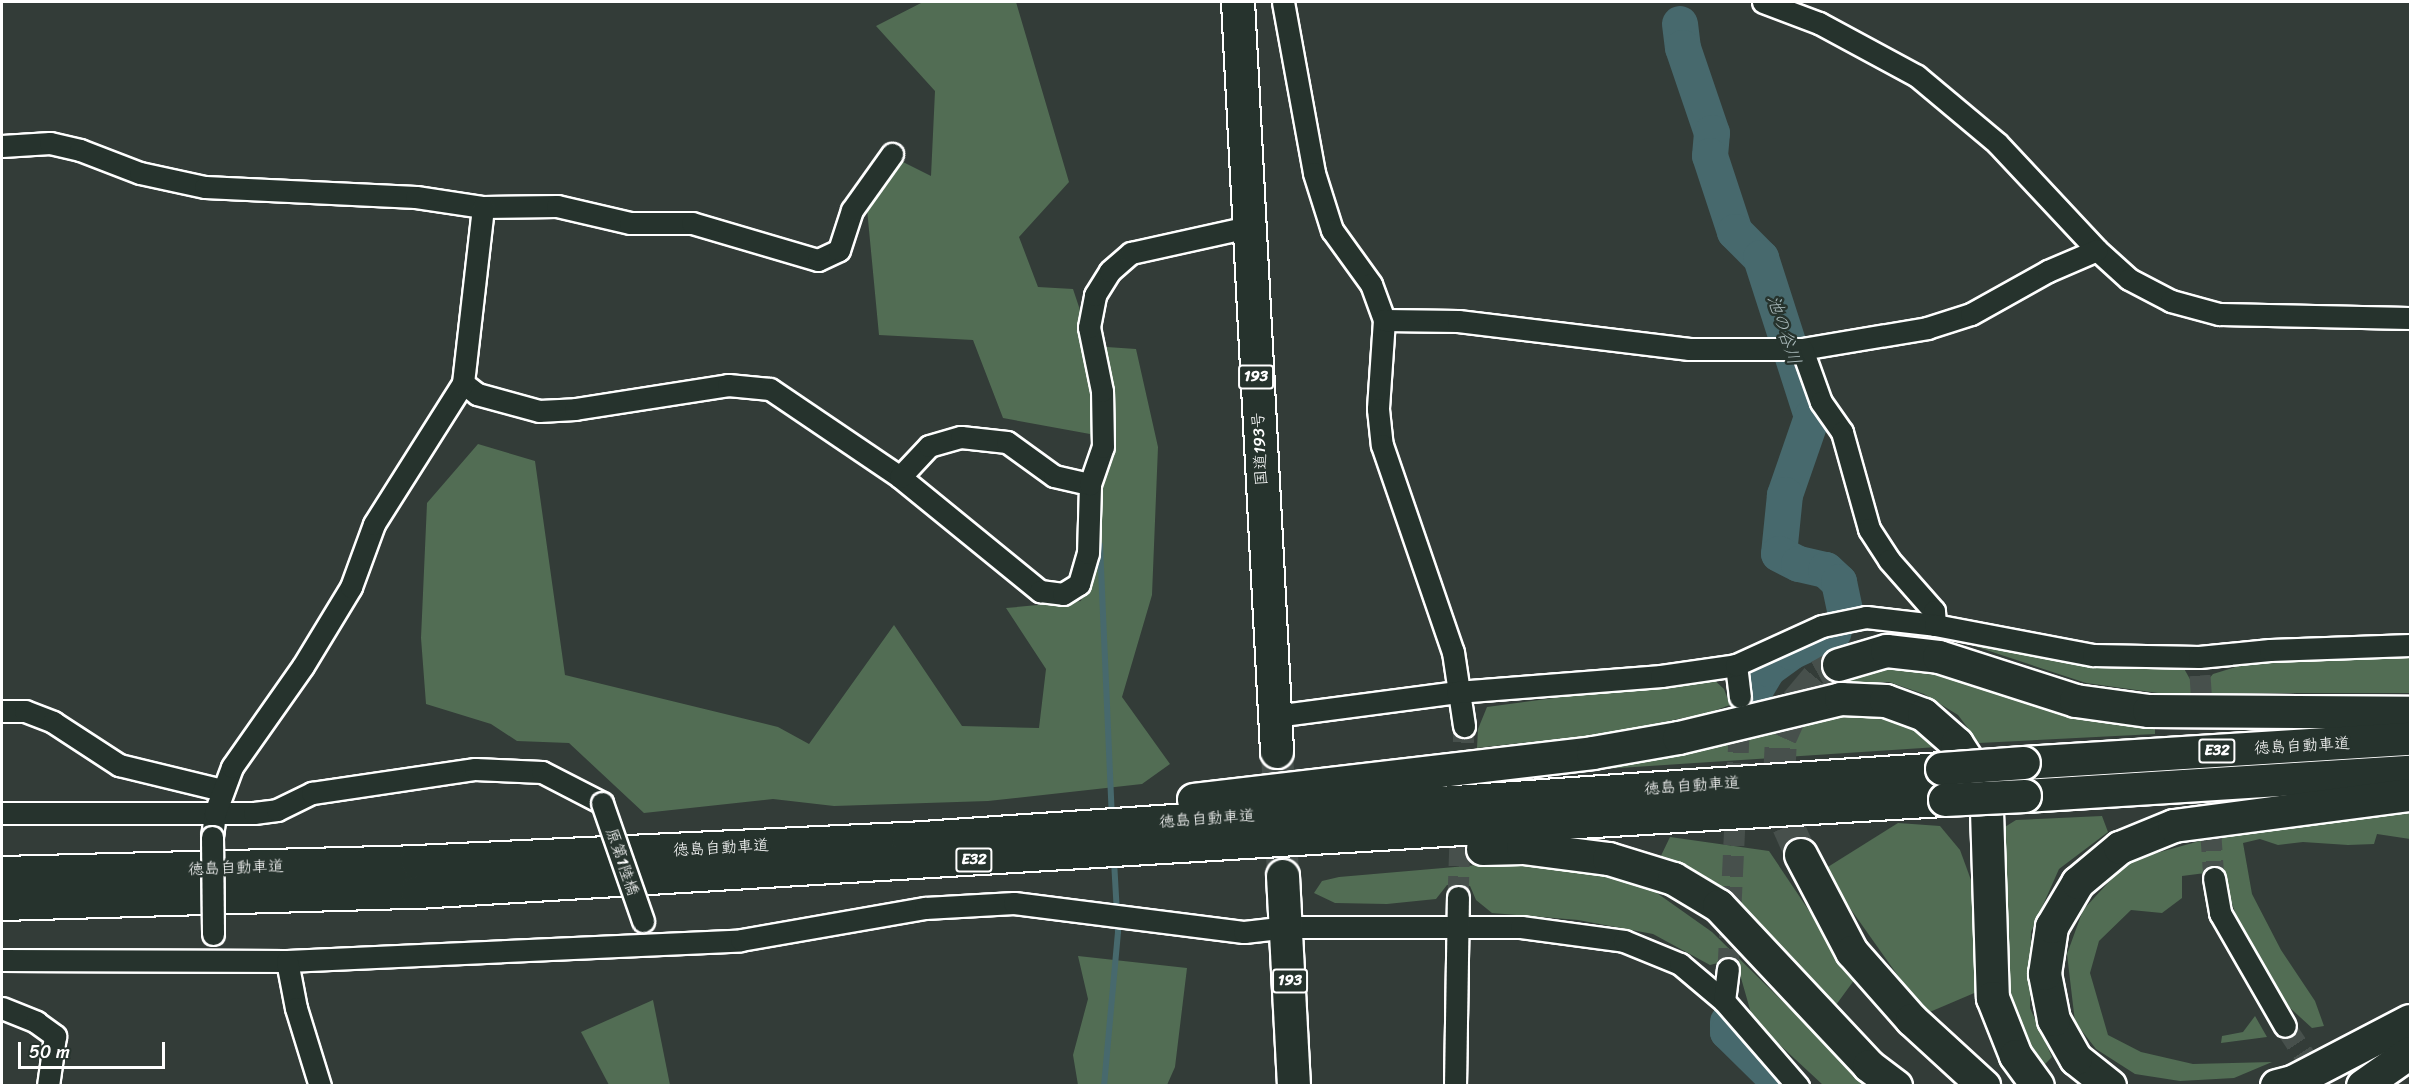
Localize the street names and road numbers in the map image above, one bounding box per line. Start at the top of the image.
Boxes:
road number: 193 [1238,365,1274,389]
street label: 国道193号 [1248,412,1272,486]
street label: 徳島自動車道 [2254,734,2350,758]
road number: E32 [2198,739,2236,763]
street label: 徳島自動車道 [1643,773,1741,799]
street label: 徳島自動車道 [1158,806,1256,832]
street label: 原第1陸橋 [601,825,643,899]
street label: 徳島自動車道 [673,836,769,860]
road number: E32 [954,848,994,872]
street label: 徳島自動車道 [188,857,284,879]
road number: 193 [1272,969,1308,993]

